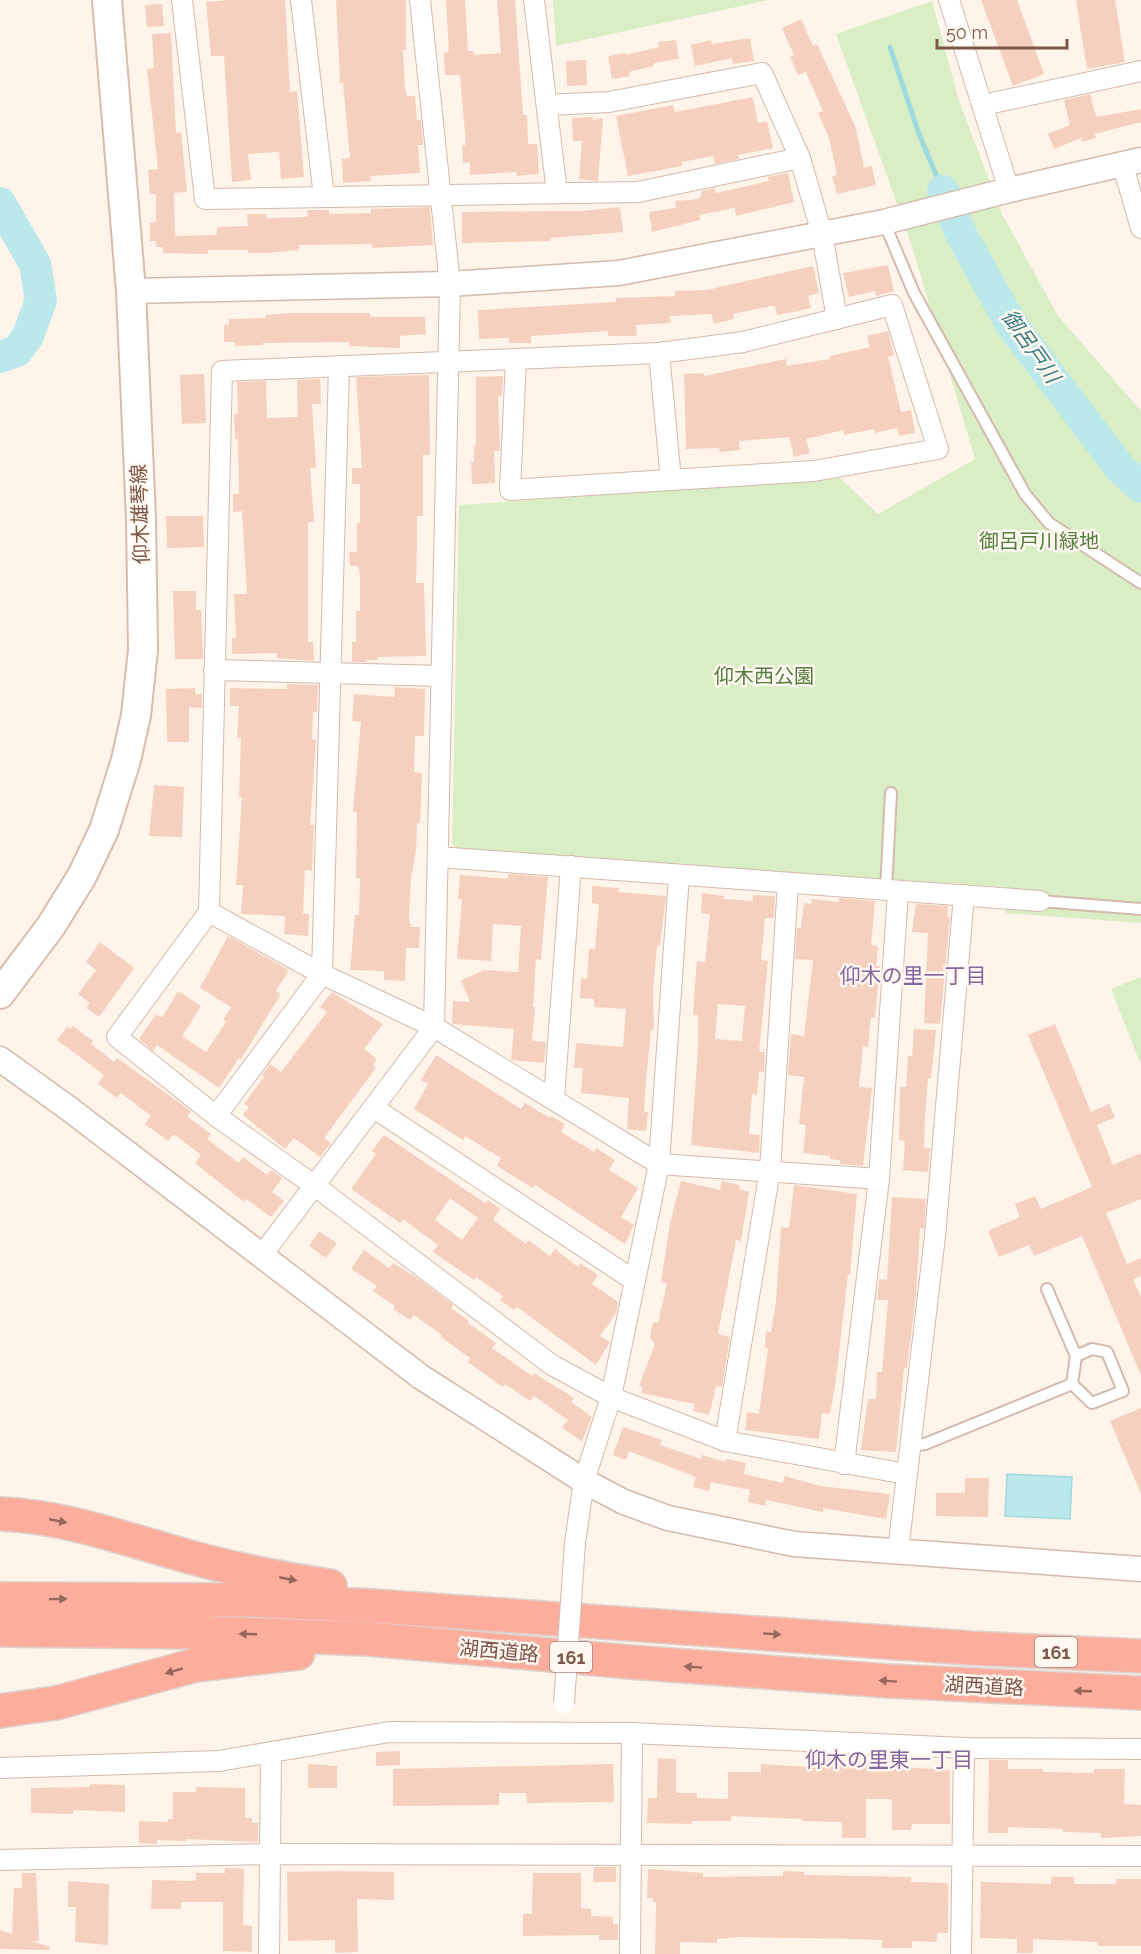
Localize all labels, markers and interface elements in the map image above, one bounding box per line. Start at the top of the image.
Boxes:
scale bar [937,12,1068,50]
text: 50 m [946,22,988,43]
water label: 御呂戸川 [997,304,1066,389]
street label: 仰木雄琴線 [126,464,154,564]
park label: 御呂戸川緑地 [979,529,1099,553]
park label: 仰木西公園 [714,664,814,688]
district label: 仰木の里一丁目 [840,963,987,988]
one-way arrow [49,1517,68,1526]
one-way arrow [278,1575,297,1584]
one-way arrow [49,1594,68,1603]
one-way arrow [762,1629,781,1639]
one-way arrow [238,1630,257,1639]
street label: 湖西道路 [458,1636,540,1666]
road number: 161 [1035,1637,1077,1667]
road number: 161 [550,1642,592,1672]
one-way arrow [684,1662,703,1672]
one-way arrow [165,1667,183,1676]
street label: 湖西道路 [943,1672,1025,1700]
one-way arrow [878,1676,897,1685]
one-way arrow [1073,1687,1092,1696]
district label: 仰木の里東一丁目 [805,1747,973,1772]

